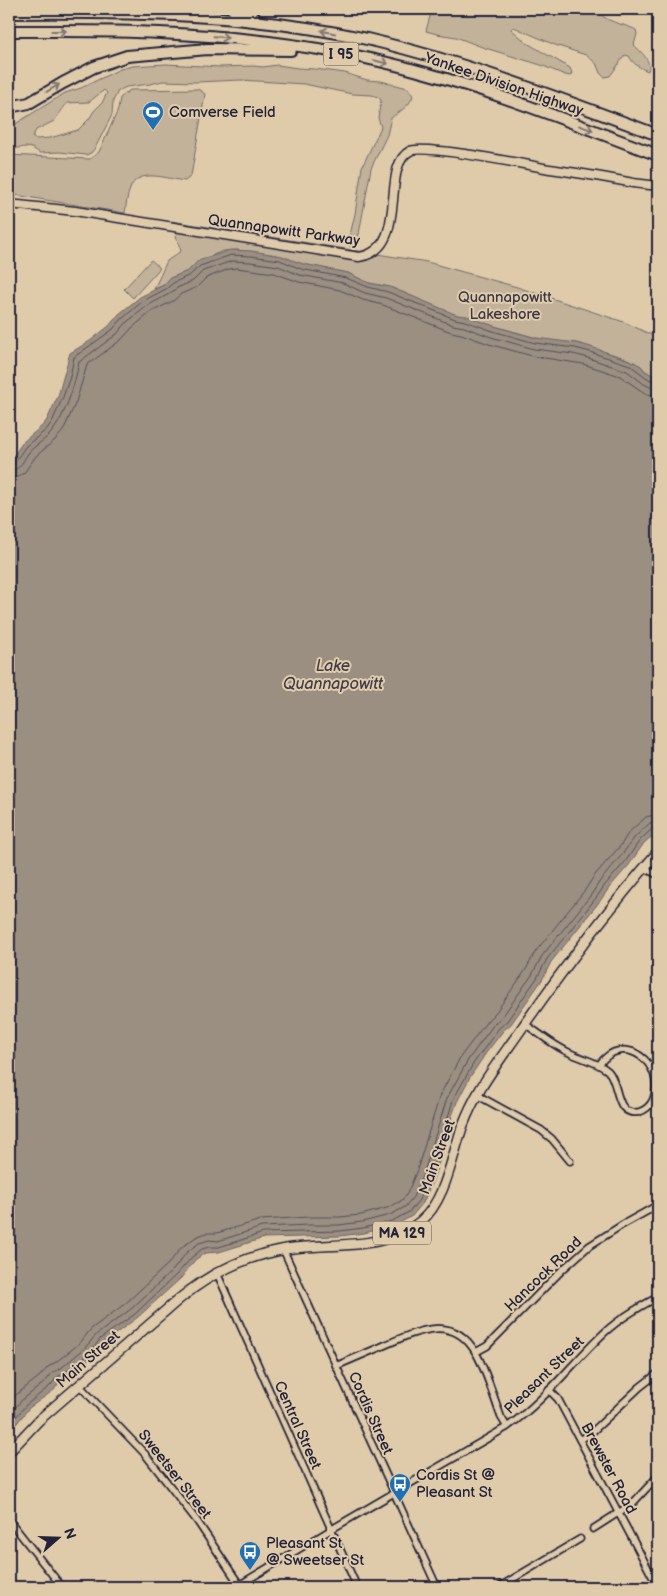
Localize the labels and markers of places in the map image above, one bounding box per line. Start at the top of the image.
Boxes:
sports icon: Comverse Field [141,100,165,131]
place label: Comverse Field [169,103,276,122]
place label: Cordis St @ Pleasant St [416,1466,495,1502]
bus stop icon: Cordis St @ Pleasant St [388,1472,412,1503]
place label: Pleasant St @ Sweetser St [266,1534,364,1570]
bus stop icon: Pleasant St @ Sweetser St [238,1540,262,1571]

